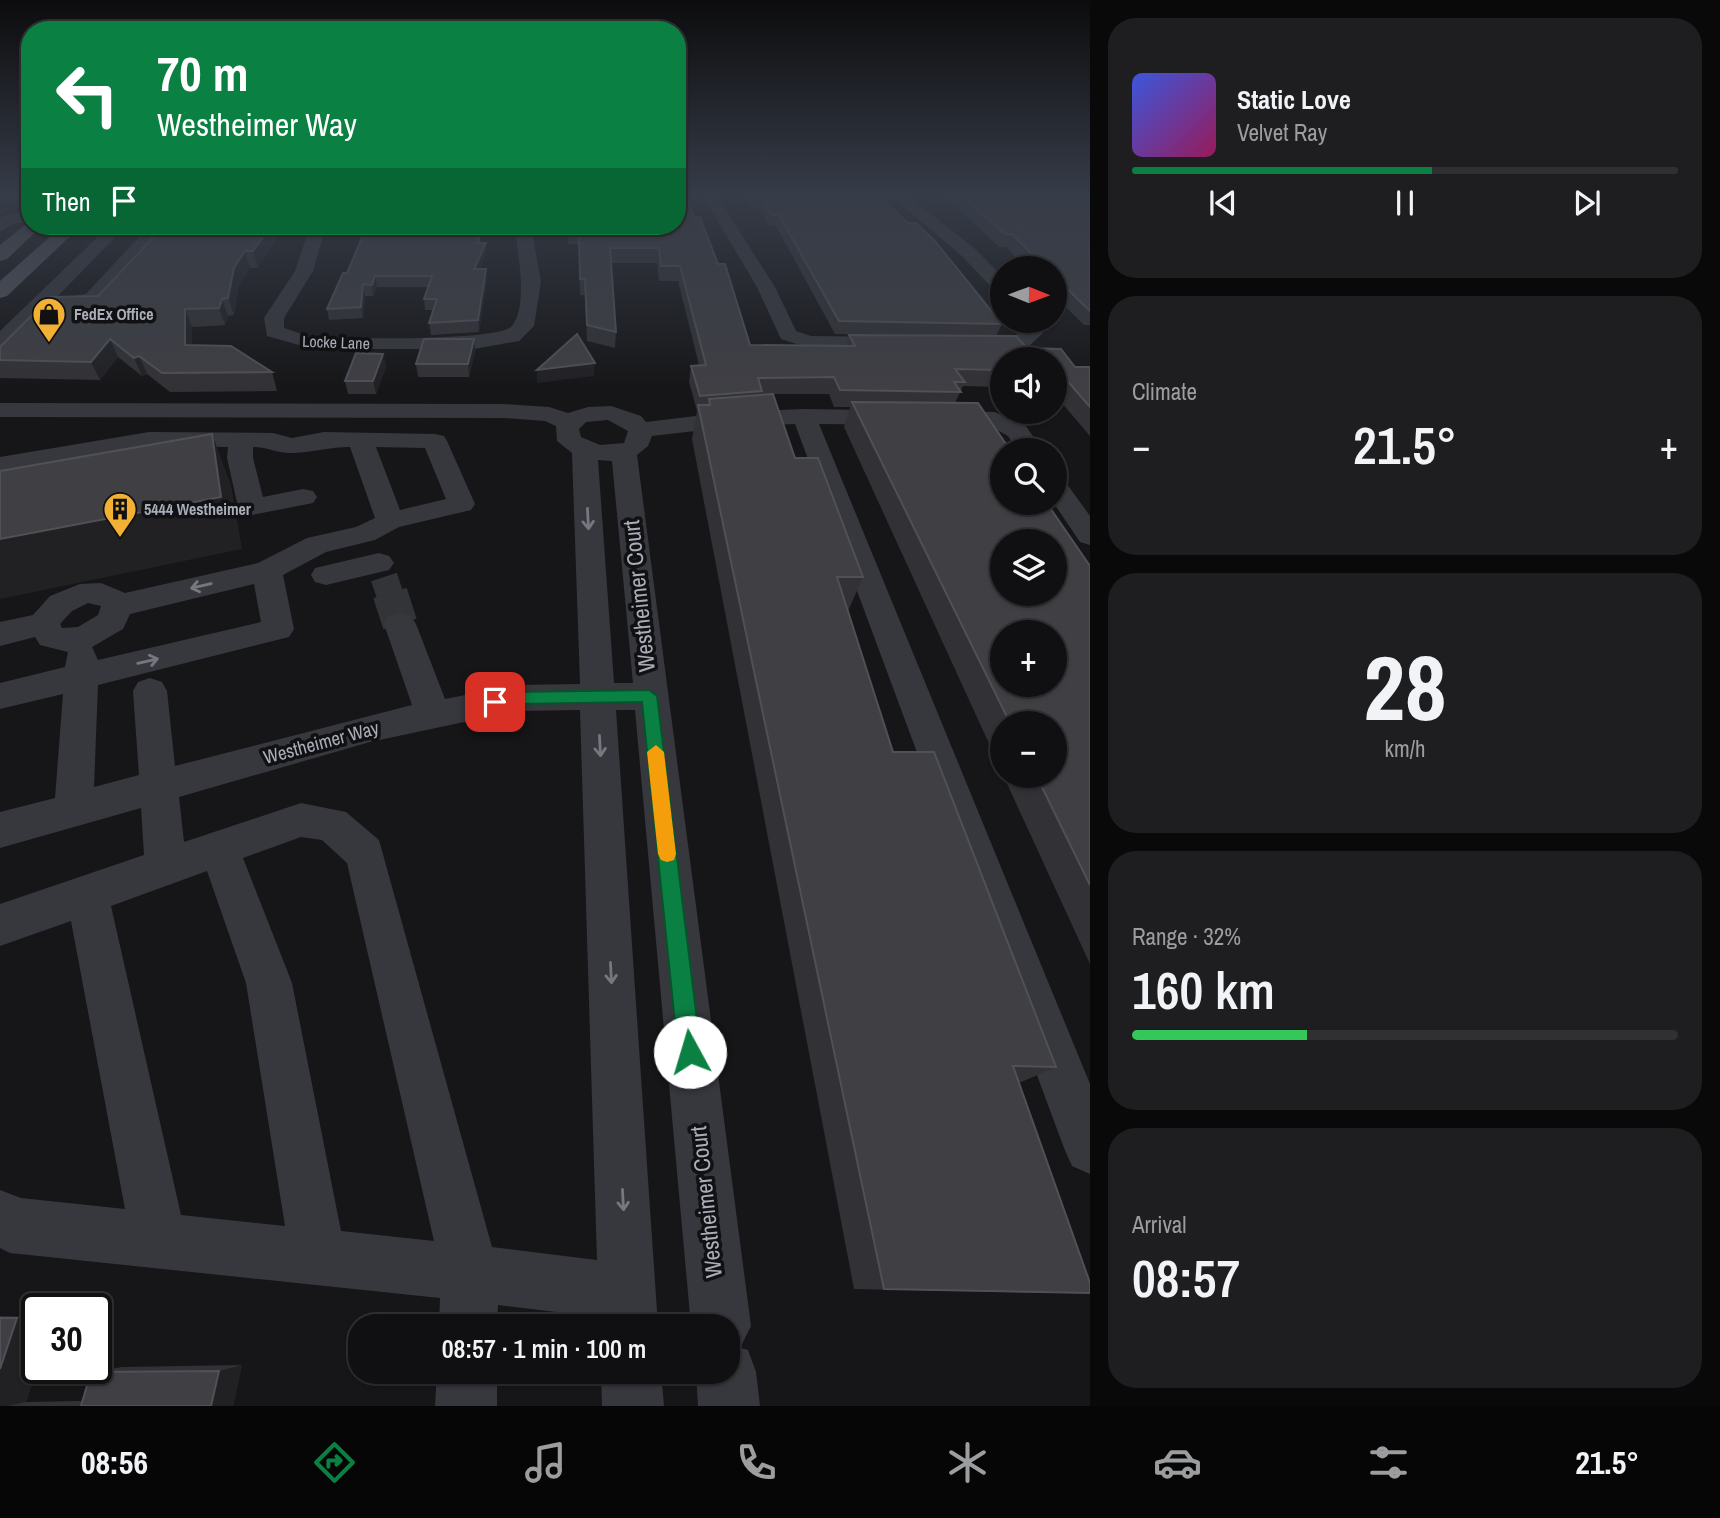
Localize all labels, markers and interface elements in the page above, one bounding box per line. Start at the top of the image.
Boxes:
text: 70 m [157,40,249,106]
icon: left [42,49,133,140]
text: Static Love [1237,82,1351,117]
text: Westheimer Way [157,103,357,146]
text: Velvet Ray [1237,117,1327,148]
icon: arrive [105,182,143,220]
text: Then [42,184,91,219]
icon: previous [1204,184,1242,222]
icon: pause [1386,184,1424,222]
icon: next [1568,184,1606,222]
north arrow [990,256,1068,332]
map controls [990,256,1067,788]
shop icon: FedEx Office [30,295,68,344]
place label: FedEx Office [74,303,154,325]
street label: Locke Lane [302,330,370,354]
button: sound [990,347,1067,424]
text: Climate [1132,376,1197,407]
text: 21.5° [1353,410,1457,480]
text: − [1132,420,1150,471]
text: + [1660,420,1678,471]
button: search [990,438,1067,515]
building icon: 5444 Westheimer [101,490,139,539]
place label: 5444 Westheimer [144,498,252,520]
one-way arrow [582,507,595,530]
street label: Westheimer Court [615,518,662,674]
button: layers [990,529,1067,606]
one-way arrow [190,580,213,593]
button: + [990,620,1067,697]
text: 28 [1364,626,1447,748]
one-way arrow [136,654,159,667]
pin [465,672,525,732]
icon: arrive [476,683,514,721]
button: − [990,711,1067,788]
street label: Westheimer Way [260,714,382,770]
text: km/h [1385,733,1425,764]
one-way arrow [593,734,606,757]
text: Range · 32% [1132,921,1241,952]
text: 160 km [1132,955,1275,1025]
one-way arrow [605,961,618,984]
position arrow [653,1015,727,1089]
street label: Westheimer Court [682,1124,729,1280]
one-way arrow [616,1189,629,1212]
text: Arrival [1132,1209,1187,1240]
text: 08:57 [1132,1243,1240,1313]
speed limit sign: 30 [21,1293,112,1384]
text: 08:57 · 1 min · 100 m [442,1331,646,1366]
icon: directions [310,1438,359,1487]
icon: music [521,1438,570,1487]
icon: phone [732,1438,781,1487]
icon: climate [943,1438,992,1487]
icon: car [1153,1438,1202,1487]
icon: filters [1364,1438,1413,1487]
text: 08:56 [81,1441,148,1484]
text: 21.5° [1575,1441,1639,1484]

